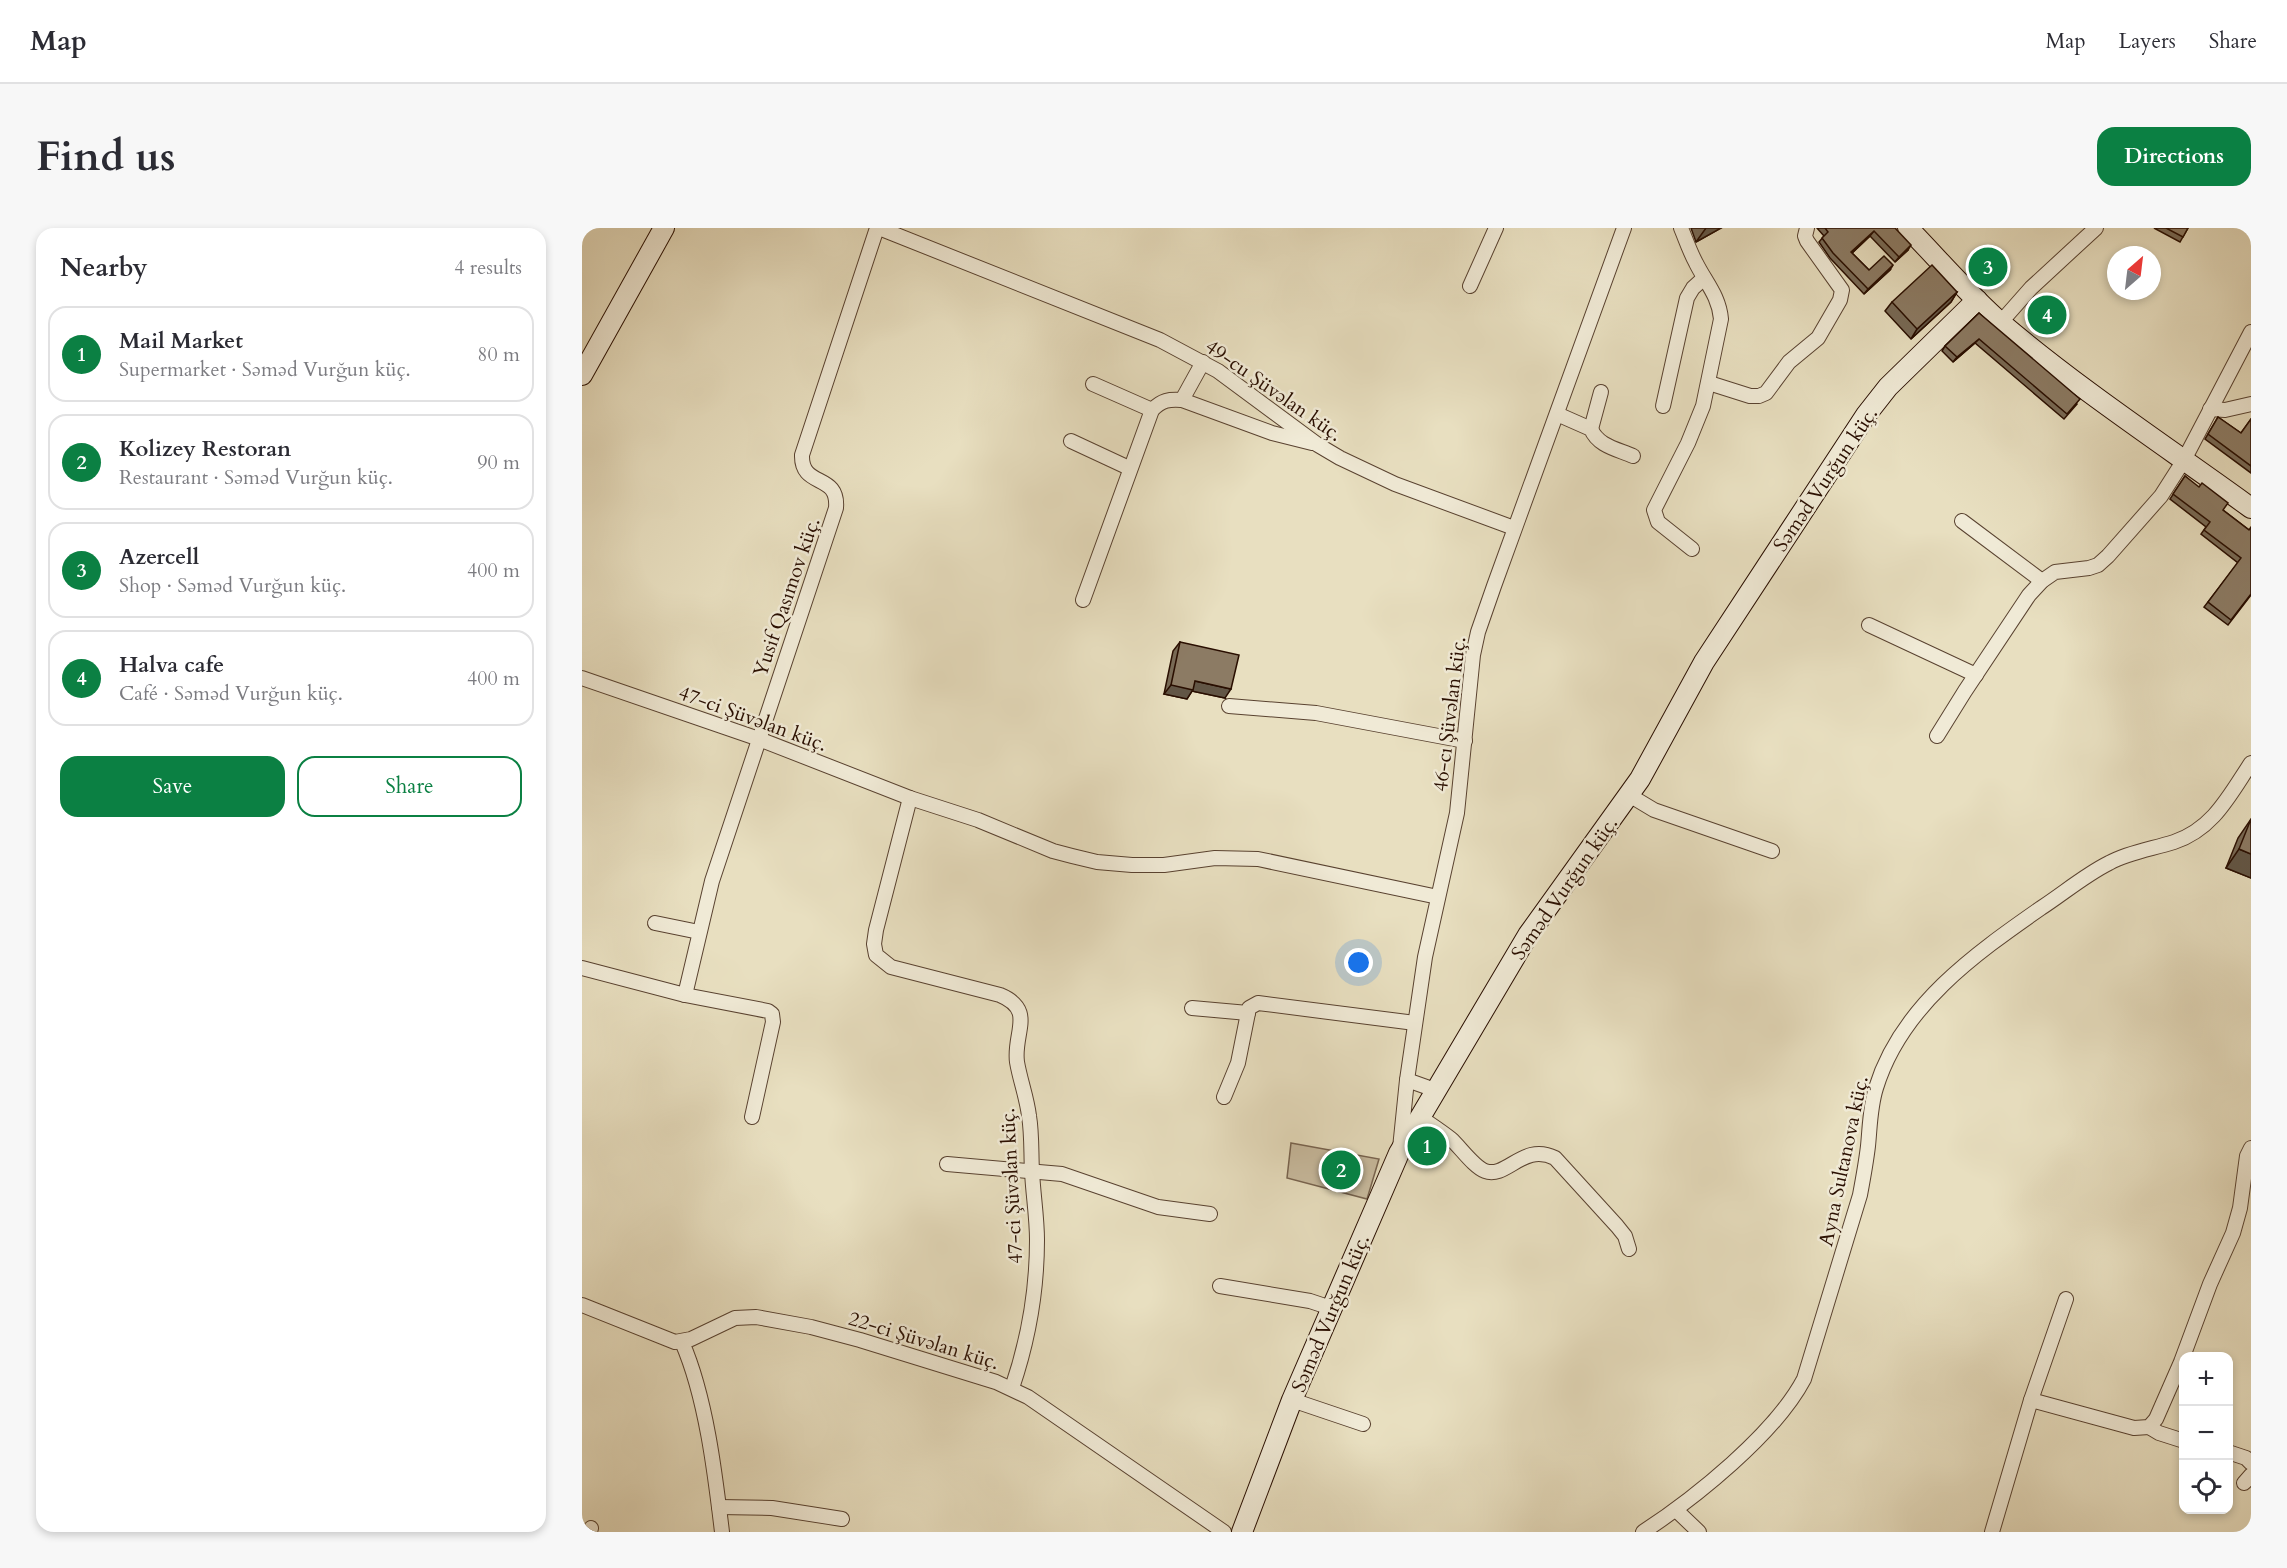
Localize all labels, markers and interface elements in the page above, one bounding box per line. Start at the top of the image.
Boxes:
text: Map [30,22,87,60]
text: Map [2046,27,2086,56]
text: Layers [2119,27,2176,56]
text: Share [2209,27,2257,56]
button: Directions [2097,127,2251,186]
text: Find us [36,128,176,185]
pin: 3 [1968,244,2008,290]
north arrow [2107,246,2161,300]
text: Nearby [60,250,148,285]
text: 4 results [454,254,522,281]
pin: 4 [2028,292,2066,338]
text: Mail Market [119,326,243,356]
street label: 49-cu Şüvəlan küç. [1200,333,1348,448]
text: 1 [76,341,87,368]
text: 80 m [477,341,520,368]
text: Supermarket · Səməd Vurğun küç. [119,356,411,383]
street label: Səməd Vurğun küç. [1767,402,1884,557]
text: Kolizey Restoran [119,434,291,464]
text: 2 [76,449,87,476]
text: 90 m [477,449,520,476]
text: Restaurant · Səməd Vurğun küç. [119,464,393,491]
street label: Yusif Qasımov küç. [747,514,826,680]
text: Azercell [119,542,199,572]
text: 3 [76,557,87,584]
text: 400 m [467,557,520,584]
text: Shop · Səməd Vurğun küç. [119,572,346,599]
street label: 46-cı Şüvəlan küç. [1427,635,1472,793]
text: Halva cafe [119,650,224,680]
text: 4 [76,665,87,692]
text: 400 m [467,665,520,692]
street label: 47-ci Şüvəlan küç. [675,679,831,758]
text: Café · Səməd Vurğun küç. [119,680,343,707]
button: Save [60,756,285,817]
button: Share [297,756,522,817]
street label: Səməd Vurğun küç. [1505,811,1624,965]
your location [1344,948,1373,977]
street label: Ayna Sultanova küç. [1812,1073,1875,1249]
street label: 47-ci Şüvəlan küç. [994,1107,1029,1265]
pin: 1 [1408,1124,1446,1168]
pin: 2 [1322,1148,1360,1192]
street label: Səməd Vurğun küç. [1285,1230,1376,1396]
street label: 22-ci Şüvəlan küç. [845,1305,1002,1376]
map controls [2179,1352,2233,1514]
button: + [2179,1352,2233,1406]
button: − [2179,1406,2233,1460]
button: locate [2179,1460,2233,1514]

